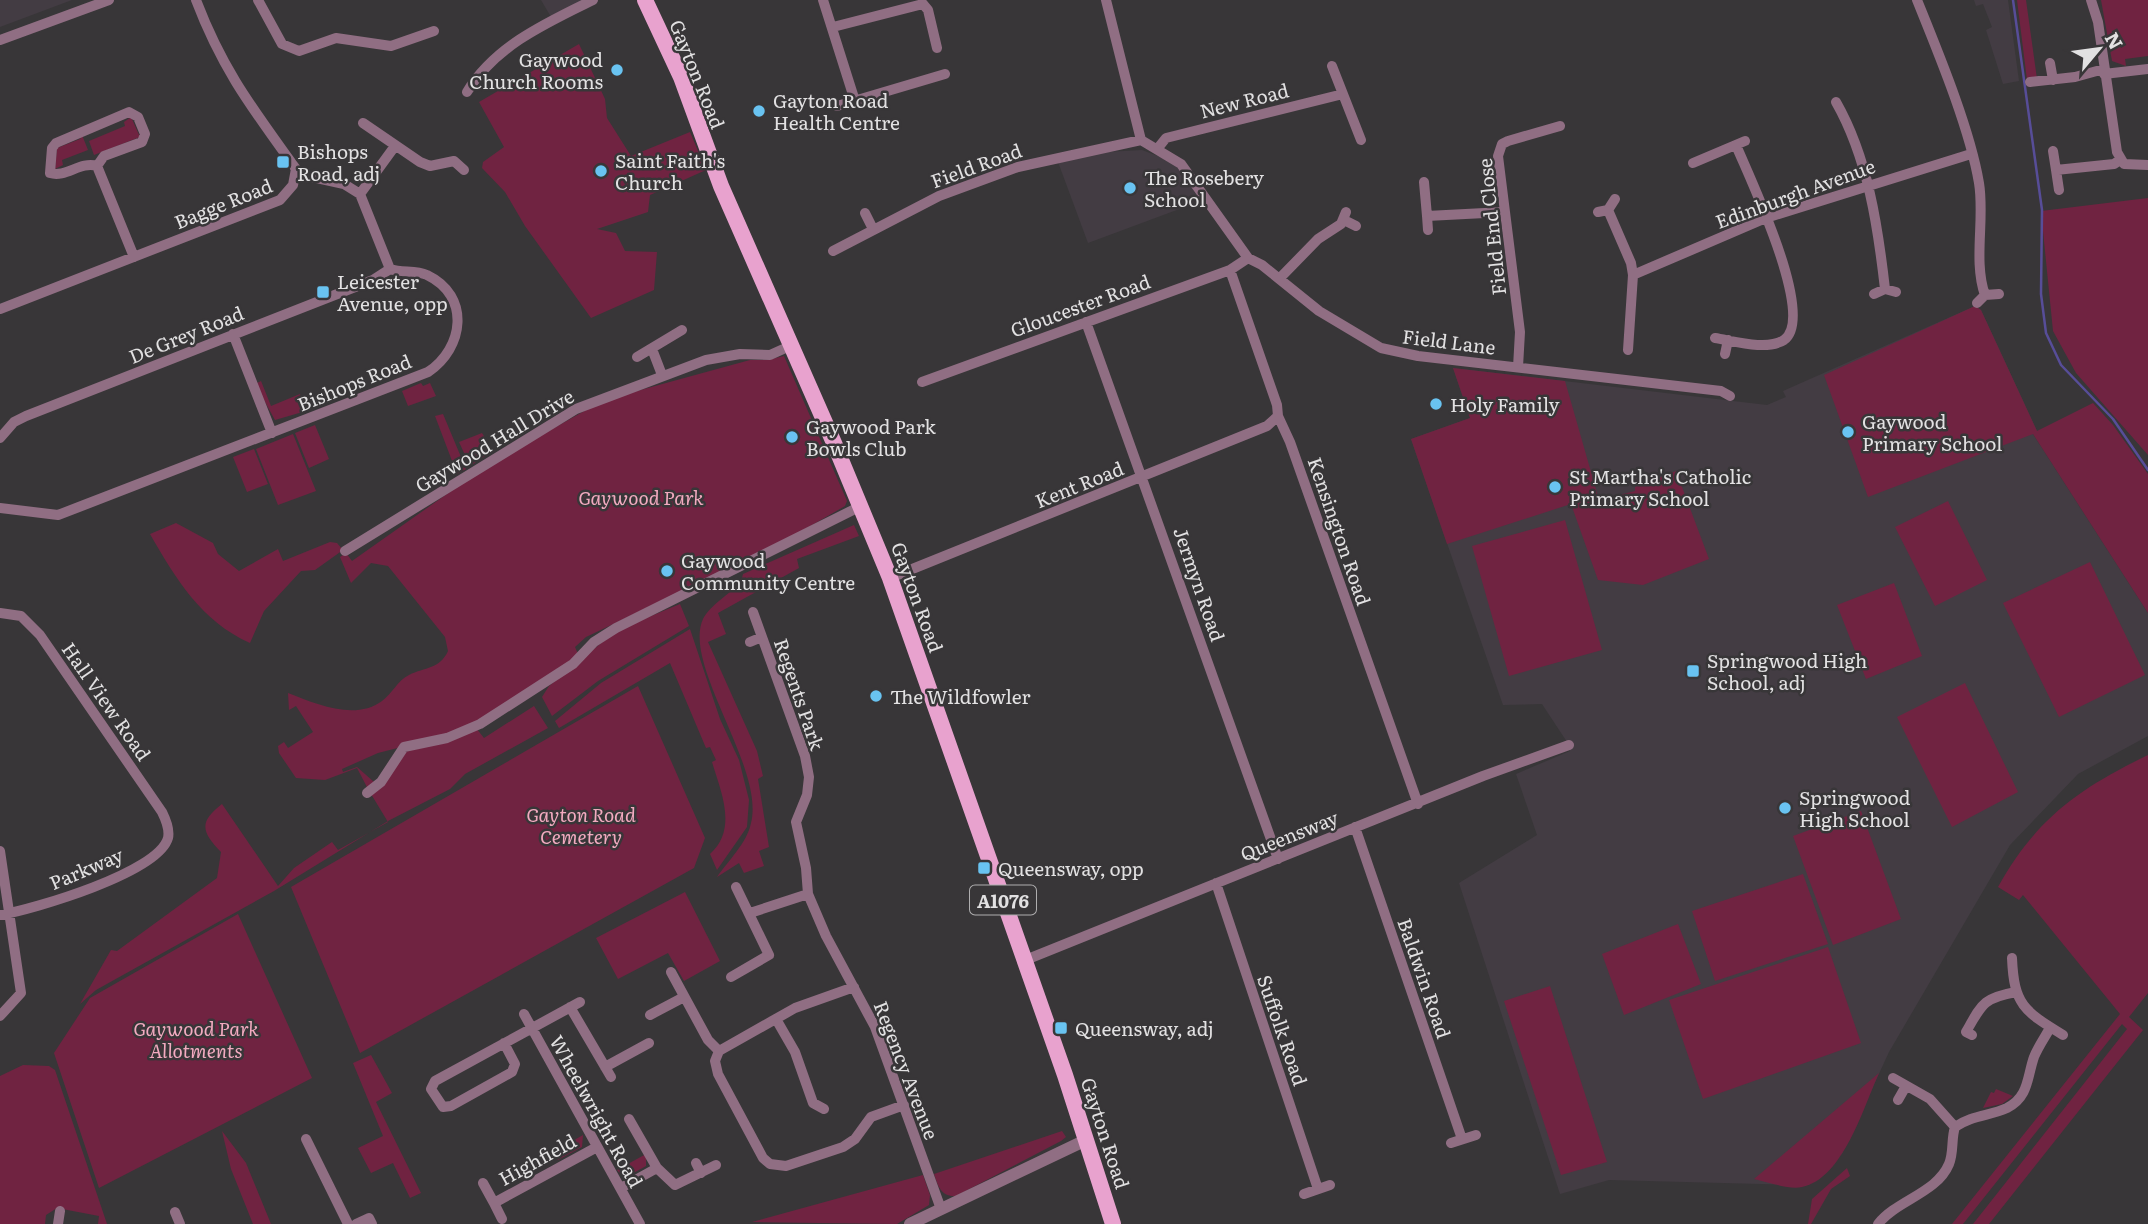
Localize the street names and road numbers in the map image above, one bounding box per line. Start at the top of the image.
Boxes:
street label: Gayton Road [663,15,733,133]
street label: New Road [1197,75,1292,125]
street label: Field Road [926,135,1026,194]
street label: Edinburgh Avenue [1711,151,1879,235]
street label: Field End Close [1470,157,1512,297]
street label: Bagge Road [170,171,276,235]
street label: Gloucester Road [1006,267,1154,343]
street label: De Grey Road [124,298,248,370]
street label: Field Lane [1401,321,1497,361]
street label: Bishops Road [293,346,416,418]
street label: Gaywood Hall Drive [409,381,579,499]
street label: Kent Road [1031,453,1128,514]
street label: Kensington Road [1302,453,1379,609]
street label: Jermyn Road [1167,523,1233,645]
street label: Gayton Road [885,538,951,656]
street label: Regents Park [768,634,832,754]
street label: Hall View Road [56,636,158,766]
street label: Queensway [1236,803,1342,867]
street label: Parkway [45,840,127,896]
road number: A1076 [970,886,1036,915]
street label: Baldwin Road [1391,914,1459,1042]
street label: Suffolk Road [1251,971,1315,1089]
street label: Regency Avenue [868,997,946,1143]
street label: Wheelwright Road [543,1030,651,1193]
street label: Gayton Road [1075,1074,1137,1193]
street label: Highfield [493,1126,581,1192]

